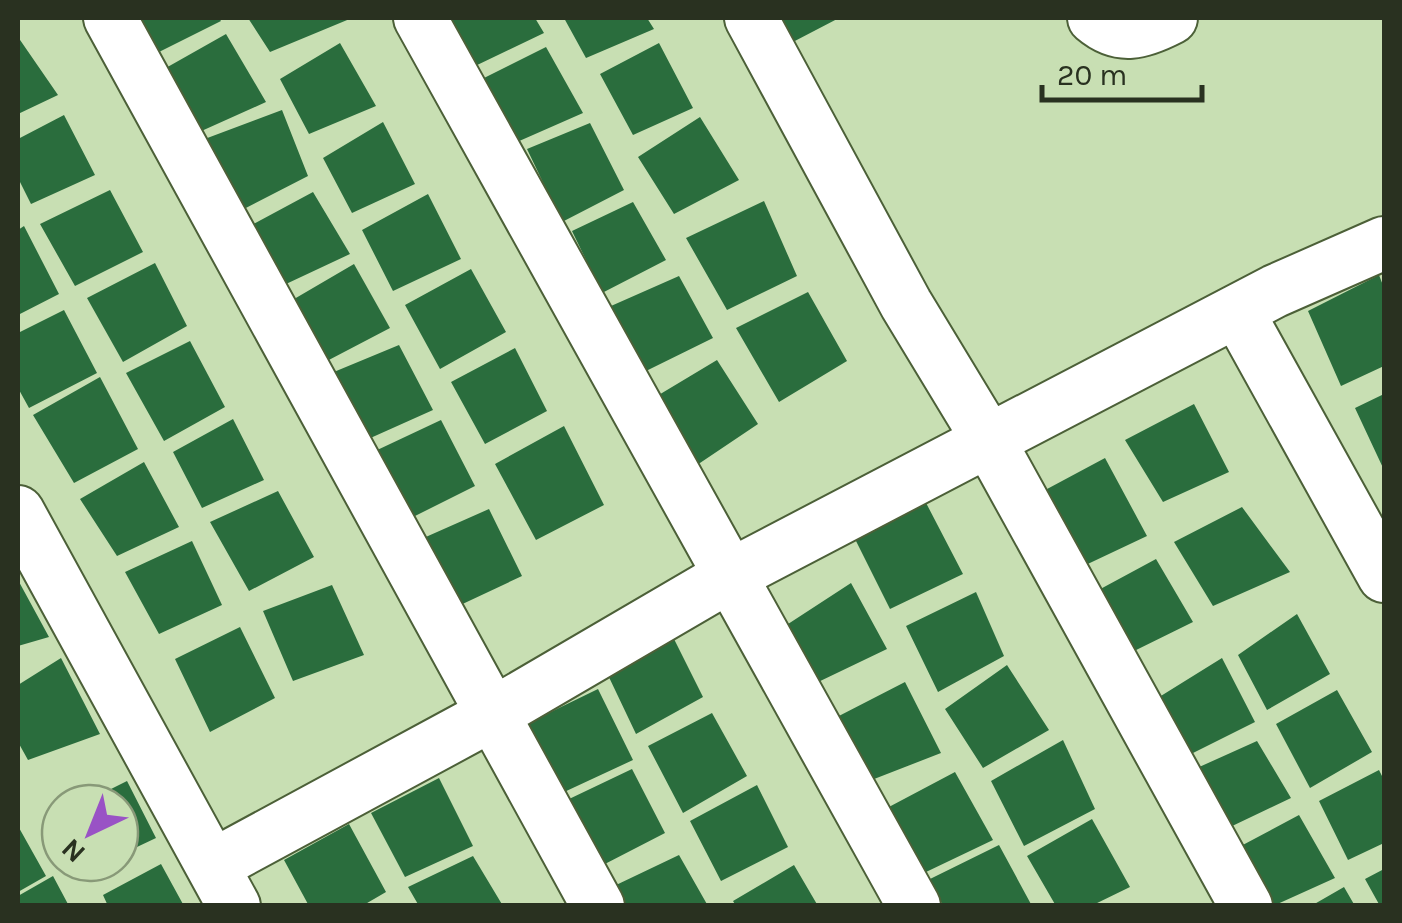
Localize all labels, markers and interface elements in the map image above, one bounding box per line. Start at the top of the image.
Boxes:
scale bar [1042,40,1202,102]
text: 20 m [1057,57,1127,93]
north arrow [40,783,140,883]
text: N [55,832,92,870]

